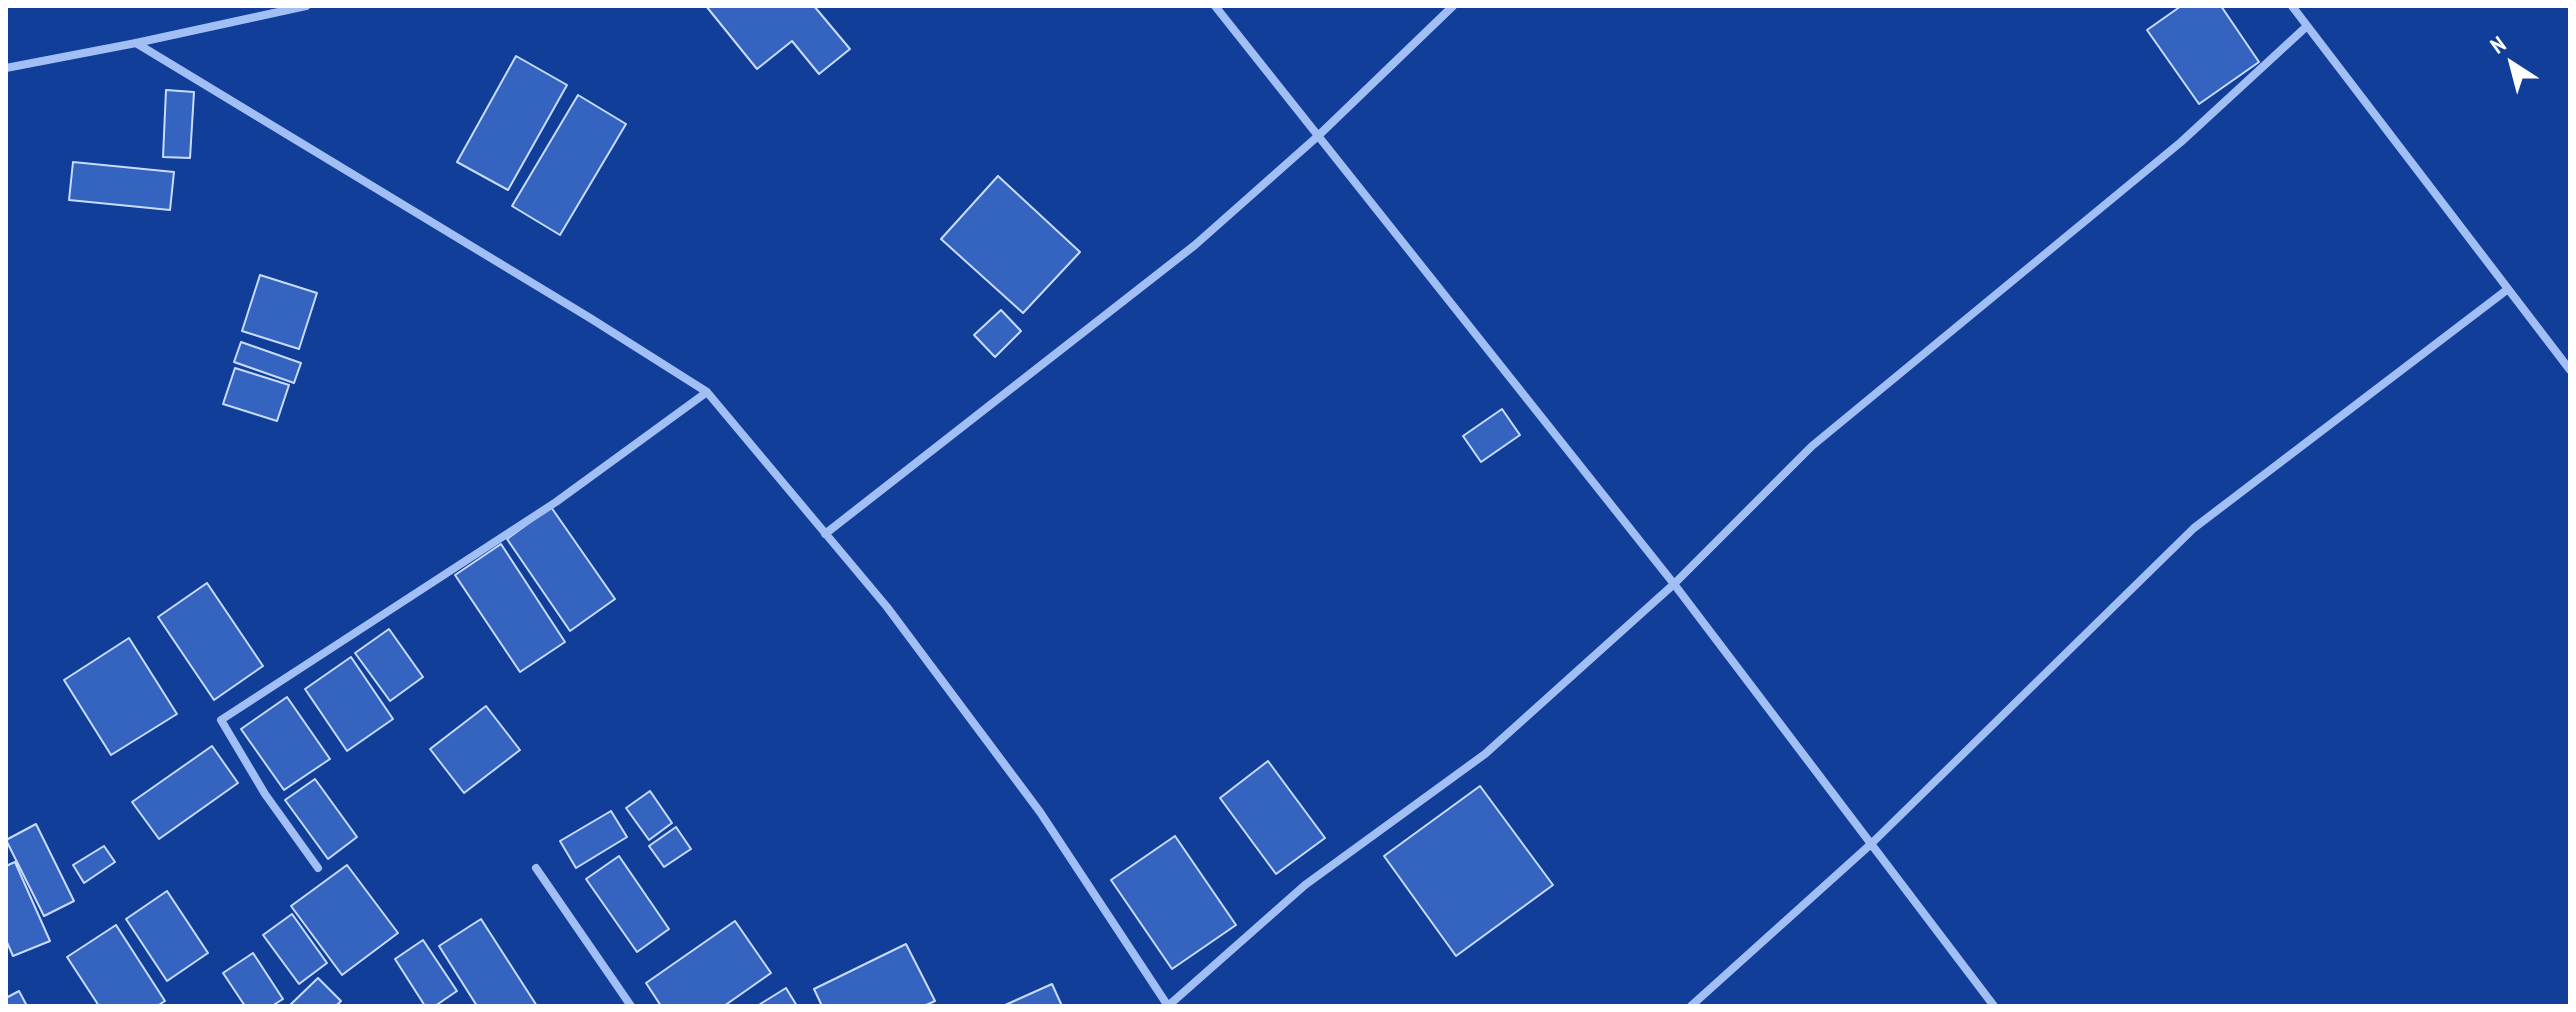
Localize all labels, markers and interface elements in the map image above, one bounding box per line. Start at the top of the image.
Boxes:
north arrow [2472,24,2552,104]
text: N [2485,30,2511,59]

